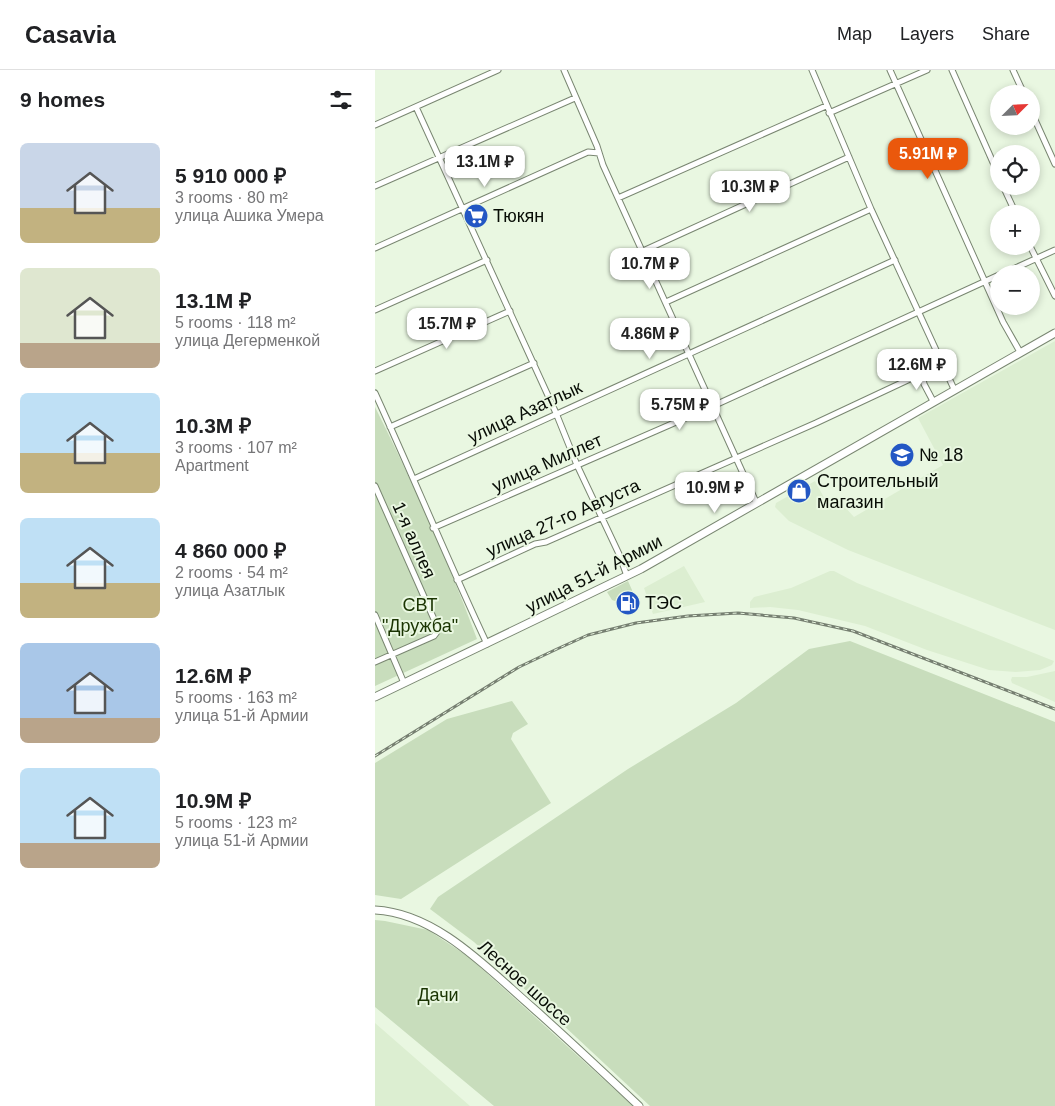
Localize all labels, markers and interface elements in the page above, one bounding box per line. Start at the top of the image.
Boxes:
text: Casavia [25,21,116,48]
text: Map [837,24,872,44]
text: Layers [900,24,954,44]
text: Share [982,24,1030,44]
north arrow [990,85,1040,135]
map controls [990,85,1040,315]
icon: filters [327,86,355,114]
text: 9 homes [20,88,105,111]
pin: 5.91M ₽ [882,138,974,180]
text: 5.91M ₽ [899,145,957,162]
button: locate [990,145,1040,195]
pin: 13.1M ₽ [439,146,531,188]
text: 13.1M ₽ [456,153,514,170]
icon: home [60,163,120,223]
text: 5 910 000 ₽ [175,164,286,187]
pin: 10.3M ₽ [704,170,796,213]
text: 10.3M ₽ [721,178,779,195]
text: 3 rooms · 80 m² [175,189,288,206]
supermarket icon: Тюкян [463,203,489,229]
button: + [990,205,1040,255]
place label: Тюкян [493,206,544,226]
text: улица Ашика Умера [175,207,324,224]
pin: 10.7M ₽ [604,248,696,290]
text: 10.7M ₽ [621,255,679,272]
button: − [990,265,1040,315]
icon: home [60,288,120,348]
text: 13.1M ₽ [175,289,251,312]
pin: 15.7M ₽ [401,308,493,350]
text: 5 rooms · 118 m² [175,314,296,331]
text: 15.7M ₽ [418,315,476,332]
pin: 4.86M ₽ [604,318,696,360]
text: 4.86M ₽ [621,325,679,342]
text: улица Дегерменкой [175,332,320,349]
pin: 12.6M ₽ [871,348,963,391]
text: 12.6M ₽ [888,356,946,373]
street label: улица Азатлык [465,377,585,447]
pin: 5.75M ₽ [634,388,726,431]
text: 5.75M ₽ [651,396,709,413]
icon: home [60,413,120,473]
text: 10.3M ₽ [175,414,251,437]
street label: улица Миллет [489,430,605,496]
text: 3 rooms · 107 m² [175,439,297,456]
school or university icon: № 18 [889,442,915,468]
place label: № 18 [919,445,963,465]
text: Apartment [175,457,249,474]
place label: Строительный магазин [817,471,939,512]
pin: 10.9M ₽ [669,472,761,514]
street label: улица 27-го Августа [483,475,644,561]
shop icon: Строительный магазин [786,478,812,504]
text: 10.9M ₽ [686,479,744,496]
street label: 1-я аллея [388,499,440,581]
street label: улица 51-й Армии [523,531,665,617]
icon: home [60,538,120,598]
text: 4 860 000 ₽ [175,539,286,562]
text: 2 rooms · 54 m² [175,564,288,581]
text: улица Азатлык [175,582,285,599]
fuel station icon: ТЭС [615,590,641,616]
place label: ТЭС [645,593,682,613]
park label: СВТ "Дружба" [382,595,458,636]
icon: home [60,663,120,723]
text: 12.6M ₽ [175,664,251,687]
text: 5 rooms · 163 m² [175,689,297,706]
text: улица 51-й Армии [175,707,308,724]
icon: home [60,788,120,848]
text: 10.9M ₽ [175,789,251,812]
text: 5 rooms · 123 m² [175,814,297,831]
text: улица 51-й Армии [175,832,308,849]
street label: Лесное шоссе [474,936,576,1030]
park label: Дачи [417,985,459,1005]

